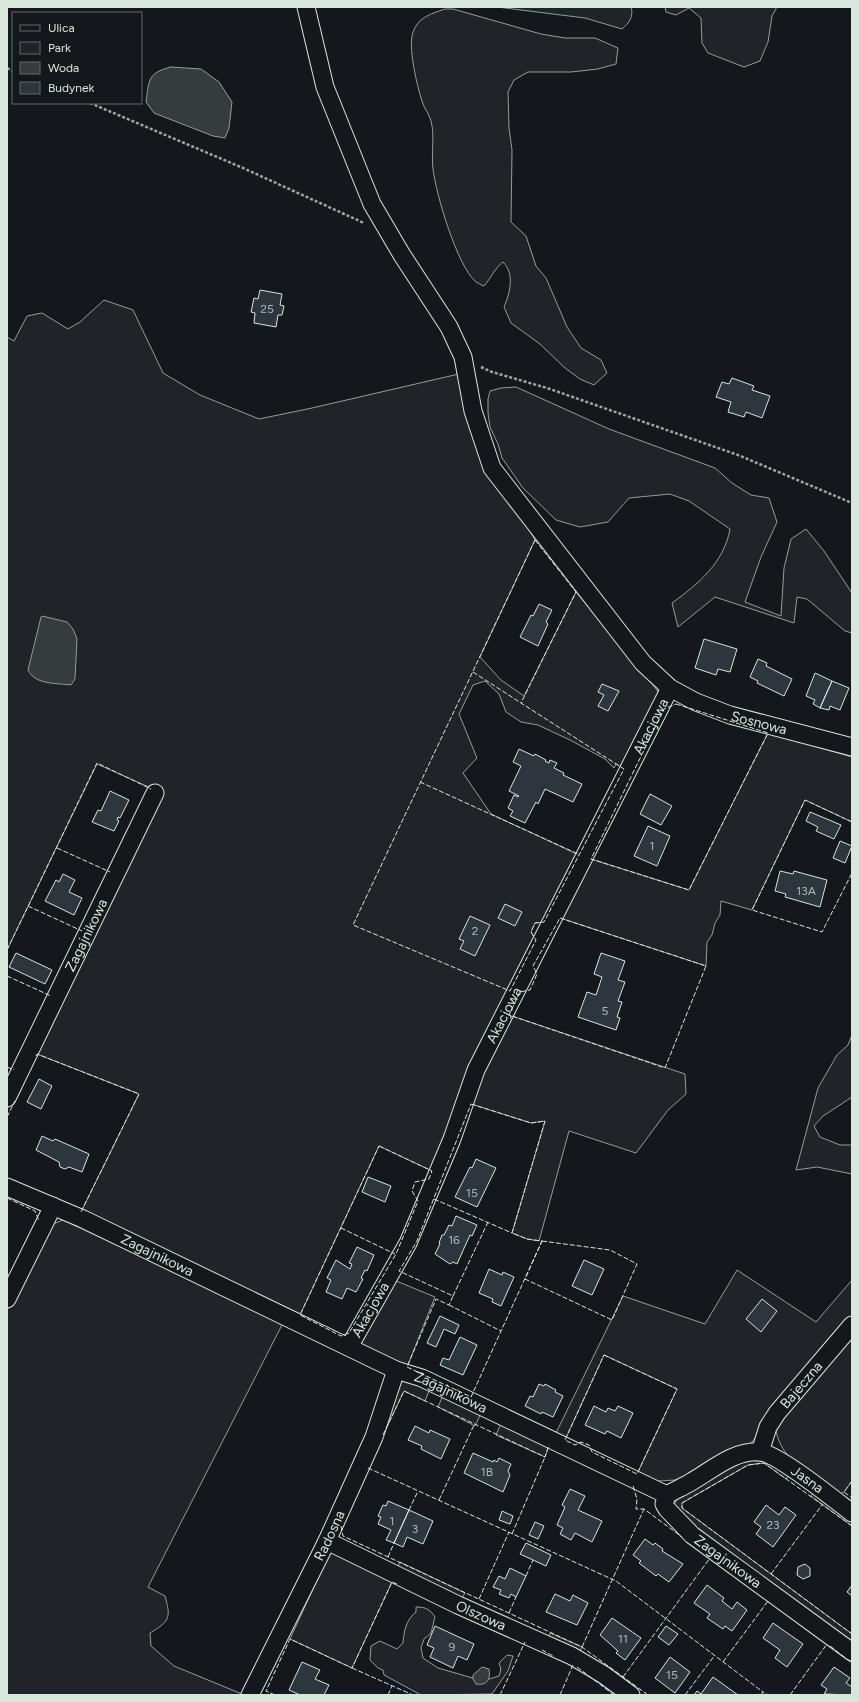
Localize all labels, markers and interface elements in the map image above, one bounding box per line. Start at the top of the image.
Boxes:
legend [12,12,142,104]
text: Ulica [48,21,75,35]
text: Park [48,41,71,55]
text: Woda [48,61,79,75]
text: Budynek [48,81,95,95]
house number: 25 [260,302,274,316]
street label: Akacjowa [629,695,672,757]
street label: Sosnowa [729,707,789,738]
house number: 1 [650,839,654,853]
house number: 13A [796,884,816,898]
street label: Zagajnikowa [61,896,111,974]
house number: 2 [472,924,478,938]
street label: Akacjowa [483,984,525,1046]
house number: 5 [602,1004,609,1018]
house number: 15 [466,1186,478,1200]
street label: Zagajnikowa [118,1230,197,1280]
house number: 16 [448,1233,460,1247]
street label: Akacjowa [348,1279,393,1340]
street label: Bajeczna [776,1358,826,1412]
street label: Zagajnikowa [412,1368,490,1416]
street label: Jasna [788,1462,827,1497]
house number: 1B [481,1465,493,1479]
street label: Radosna [310,1508,348,1564]
house number: 1 [390,1514,394,1528]
house number: 23 [766,1518,780,1532]
house number: 3 [412,1522,418,1536]
street label: Zagajnikowa [691,1531,765,1591]
street label: Olszowa [453,1597,509,1634]
house number: 11 [618,1632,628,1646]
house number: 9 [449,1640,456,1654]
house number: 15 [666,1668,678,1682]

